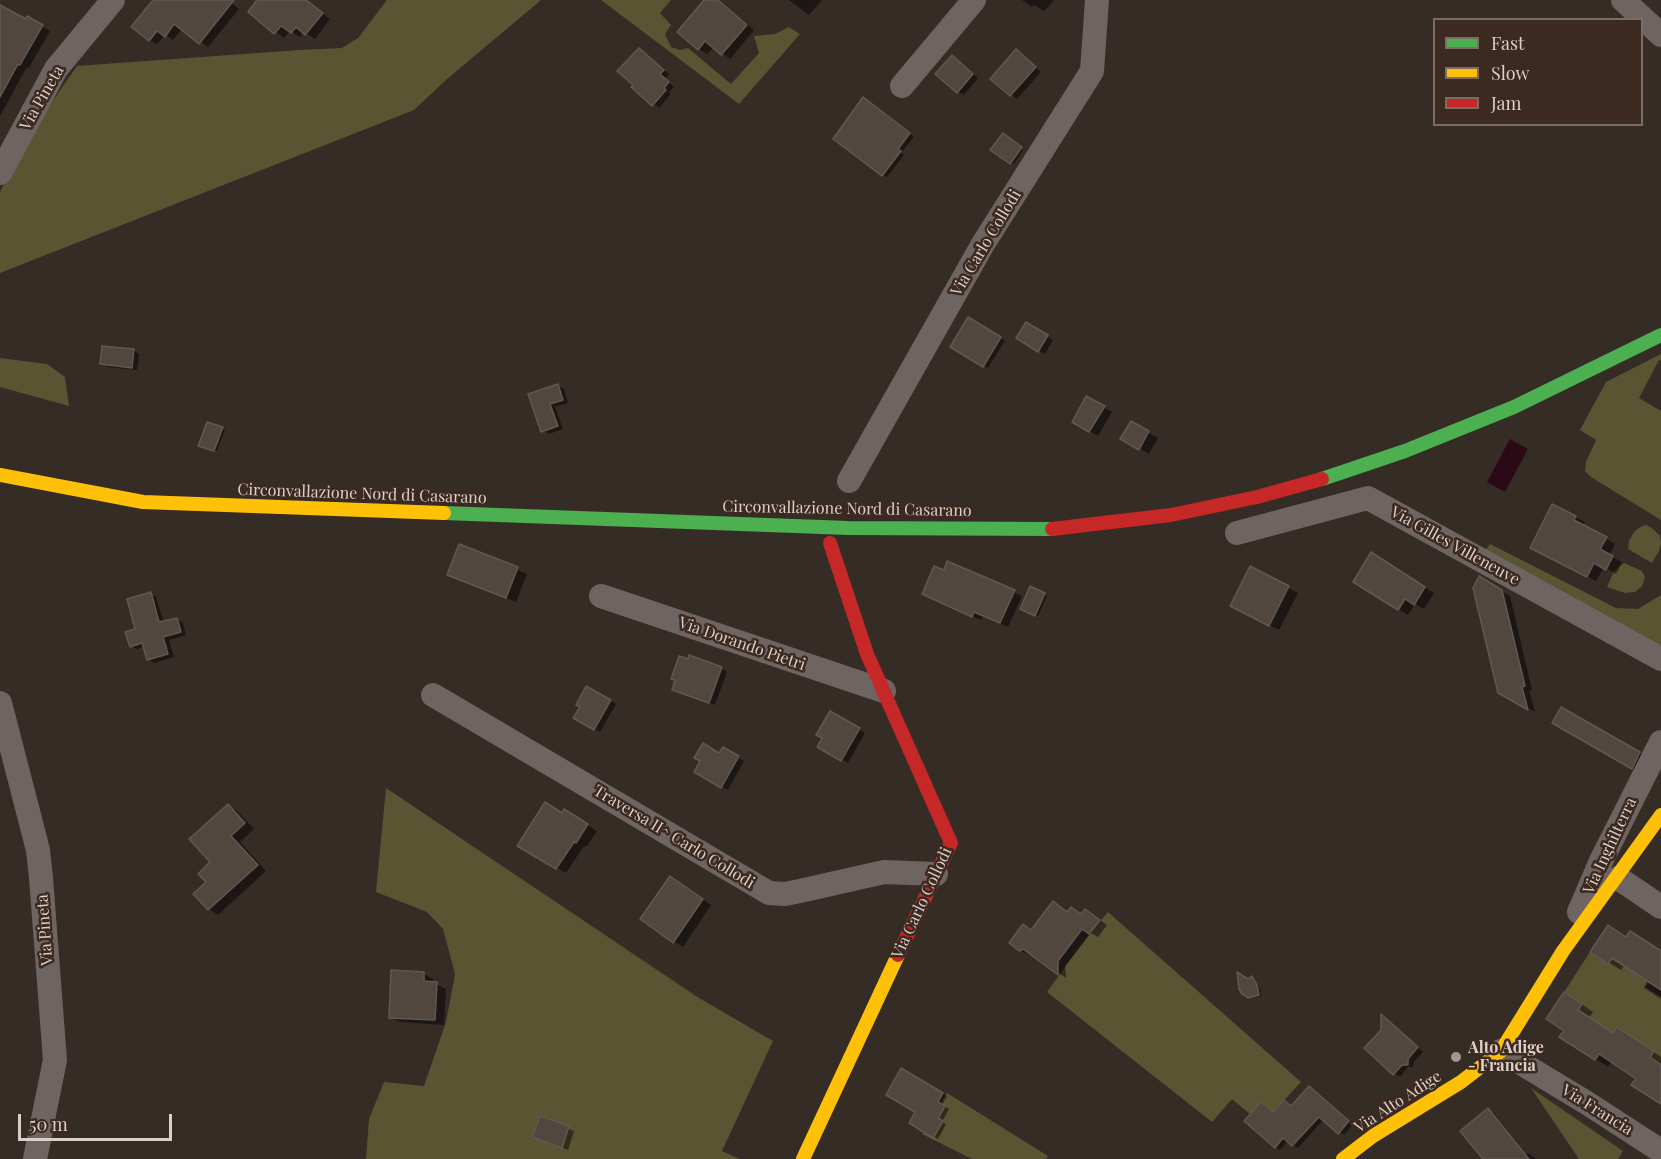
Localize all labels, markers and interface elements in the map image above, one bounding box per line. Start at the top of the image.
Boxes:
legend [1433,18,1643,126]
text: Fast [1491,31,1524,55]
text: Slow [1491,61,1529,85]
street label: Via Pineta [16,62,68,134]
text: Jam [1491,91,1521,115]
street label: Via Carlo Collodi [947,186,1025,300]
street label: Circonvallazione Nord di Casarano [237,480,487,508]
street label: Circonvallazione Nord di Casarano [722,497,972,521]
street label: Via Gilles Villeneuve [1387,503,1523,589]
street label: Via Dorando Pietri [676,613,808,675]
street label: Traversa II^ Carlo Collodi [590,781,758,893]
street label: Via Inghilterra [1579,795,1641,897]
street label: Via Carlo Collodi [888,844,956,962]
street label: Via Pineta [33,894,57,966]
place label: Alto Adige - Francia [1468,1038,1544,1076]
marker: Alto Adige - Francia [1449,1050,1463,1064]
street label: Via Alto Adige [1351,1067,1445,1137]
street label: Via Francia [1558,1081,1636,1139]
scale bar [21,1102,176,1140]
text: 50 m [29,1112,68,1136]

